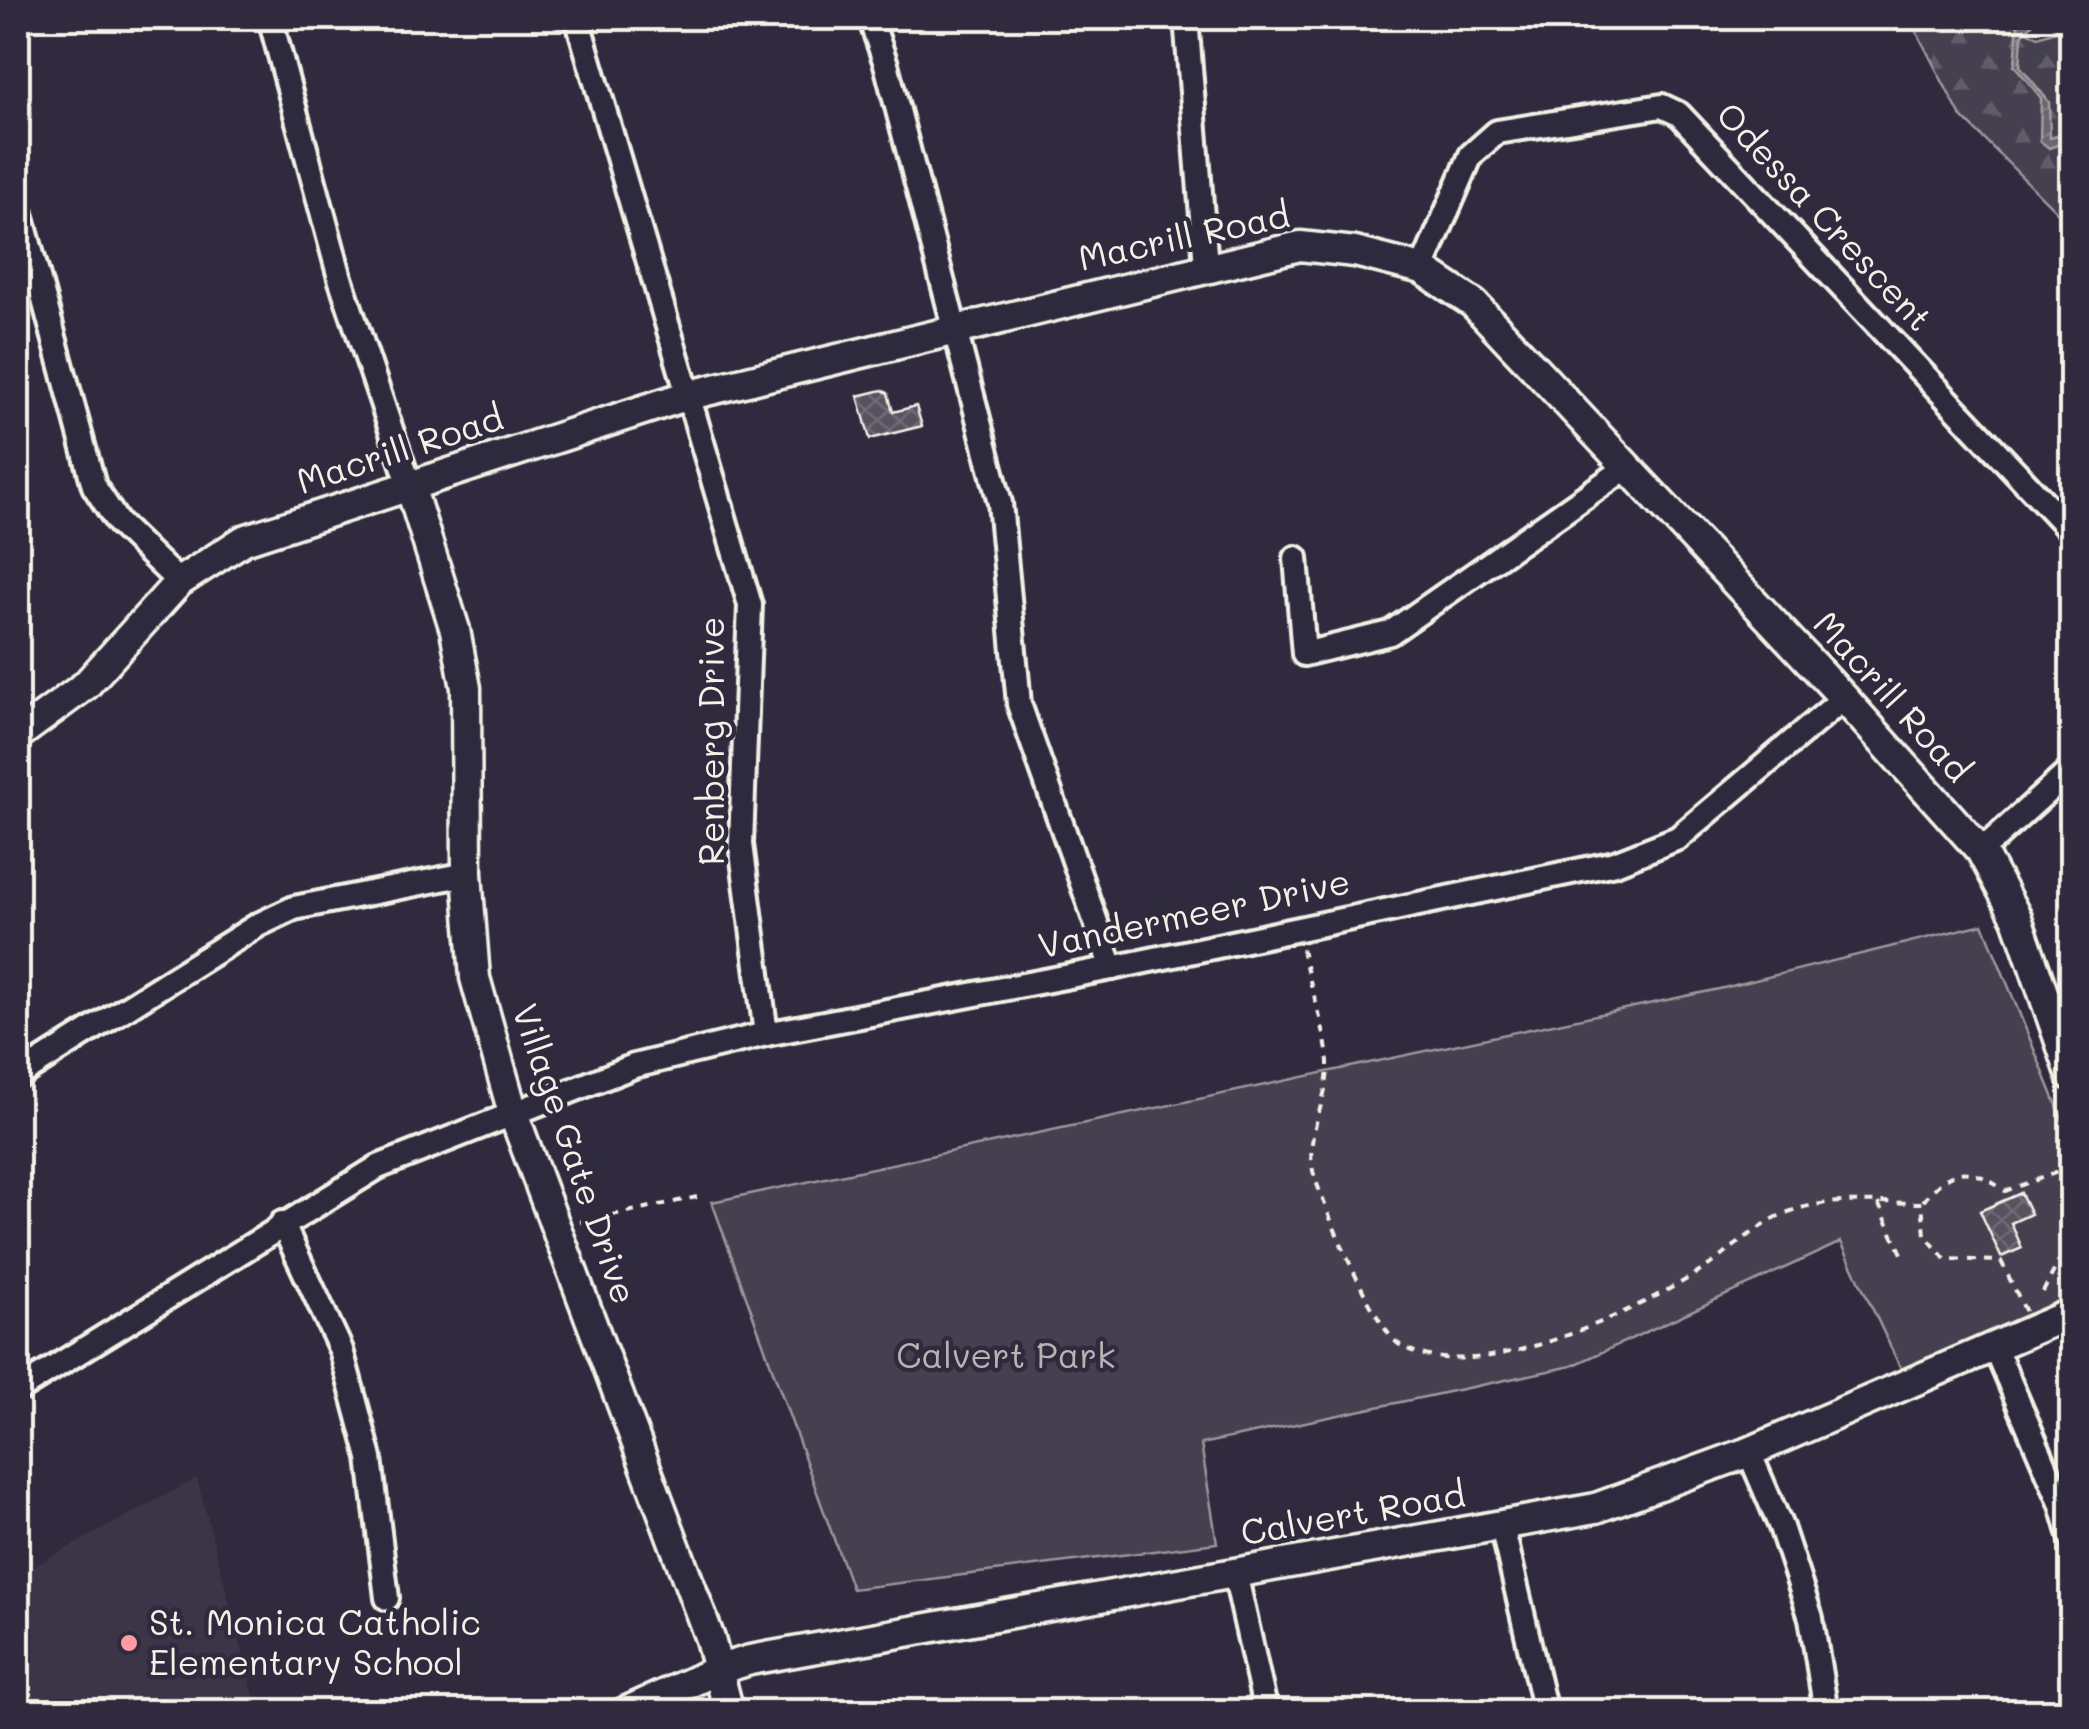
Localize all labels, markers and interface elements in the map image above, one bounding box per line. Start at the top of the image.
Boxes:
street label: Odessa Crescent [1707,91,1944,340]
street label: Macrill Road [1074,190,1293,280]
street label: Macrill Road [290,393,508,503]
street label: Macrill Road [1805,601,1982,791]
street label: Renberg Drive [687,616,733,866]
street label: Vandermeer Drive [1033,857,1354,968]
street label: Village Gate Drive [503,997,649,1309]
park label: Calvert Park [896,1331,1116,1377]
street label: Calvert Road [1237,1470,1468,1554]
place label: St. Monica Catholic Elementary School [149,1598,481,1684]
marker: St. Monica Catholic Elementary School [118,1632,140,1654]

